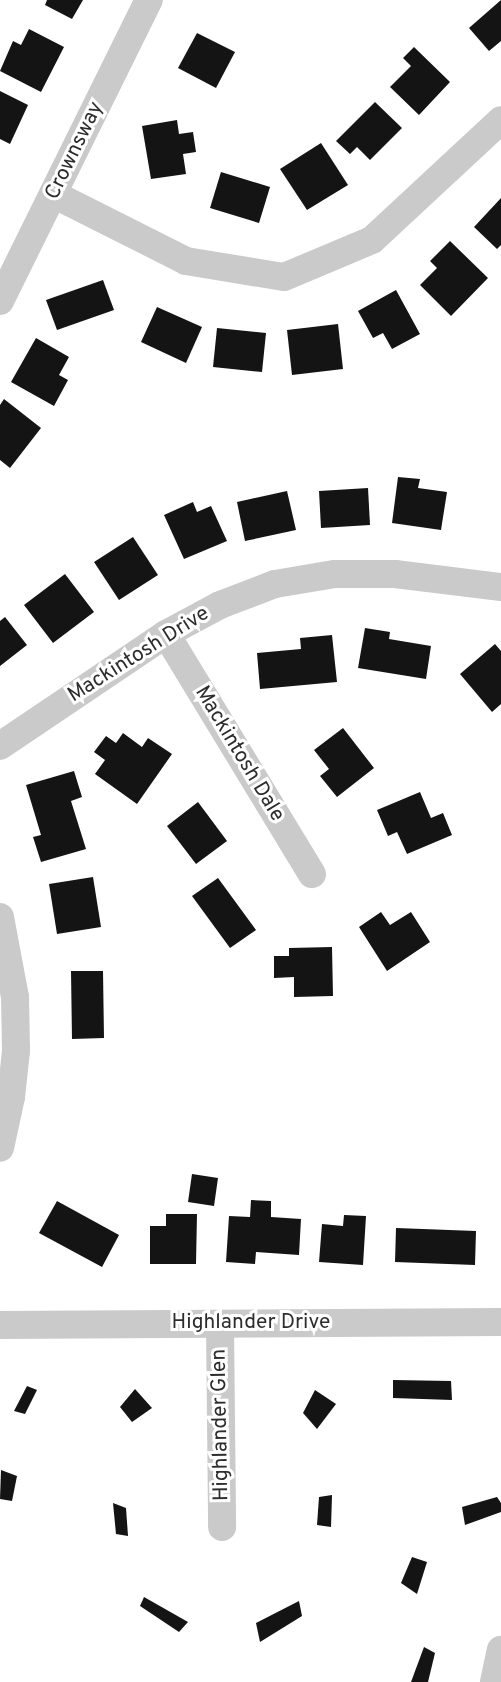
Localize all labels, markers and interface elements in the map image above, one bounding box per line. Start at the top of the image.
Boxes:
street label: Crownsway [40,98,110,204]
street label: Mackintosh Drive [64,601,214,709]
street label: Mackintosh Dale [189,682,289,826]
street label: Highlander Drive [172,1310,330,1336]
street label: Highlander Glen [207,1349,235,1501]

